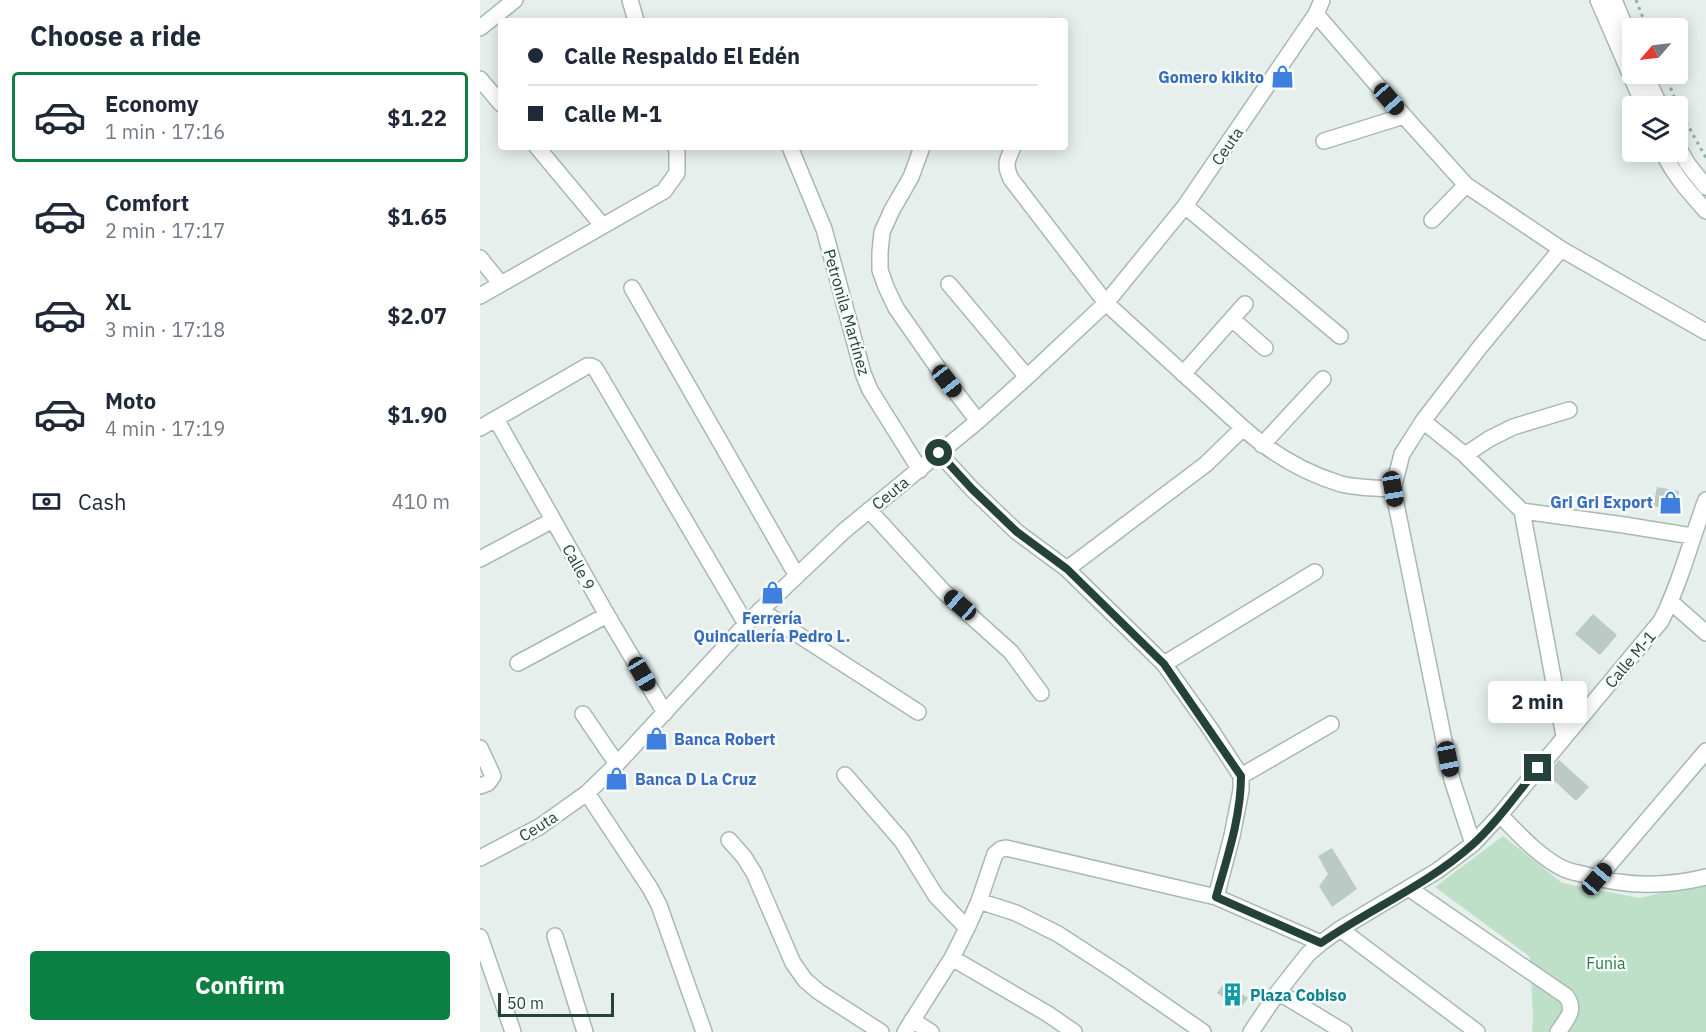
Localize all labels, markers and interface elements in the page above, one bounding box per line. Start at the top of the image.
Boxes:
text: Choose a ride [30,18,201,53]
north arrow [1622,18,1688,84]
map controls [1622,18,1688,162]
text: Calle Respaldo El Edén [564,41,800,70]
shop icon: Gomero kikito [1269,64,1295,90]
place label: Gomero kikito [1158,67,1264,87]
car [1370,80,1408,118]
text: Economy [105,89,199,118]
icon: car [33,90,87,144]
button: layers [1622,96,1688,162]
text: Calle M-1 [564,99,662,128]
text: $1.22 [387,103,447,132]
text: 1 min · 17:16 [105,118,225,145]
street label: Ceuta [1207,123,1247,169]
text: Comfort [105,188,189,217]
icon: car [33,189,87,243]
text: $1.65 [387,202,447,231]
text: 2 min · 17:17 [105,217,225,244]
street label: Petronila Martínez [819,246,875,378]
text: XL [105,287,131,316]
icon: car [33,288,87,342]
text: $2.07 [387,301,447,330]
text: 3 min · 17:18 [105,316,225,343]
car [929,361,965,401]
text: Moto [105,386,156,415]
icon: car [33,387,87,441]
text: $1.90 [387,400,447,429]
text: 4 min · 17:19 [105,415,225,442]
route start [925,439,952,466]
car [1381,470,1405,508]
street label: Ceuta [867,472,913,514]
icon: cash [30,485,63,518]
text: Cash [78,487,127,516]
text: 410 m [392,488,450,515]
shop icon: Gri Gri Export [1658,489,1684,515]
place label: Gri Gri Export [1550,492,1653,512]
street label: Calle 9 [558,541,600,593]
shop icon: Ferrería Quincallería Pedro L. [759,580,785,606]
car [941,586,979,624]
place label: Ferrería Quincallería Pedro L. [694,608,850,646]
street label: Calle M-1 [1600,626,1660,692]
car [625,654,659,694]
callout: 2 min [1488,681,1588,723]
text: 2 min [1511,688,1564,715]
shop icon: Banca Robert [643,726,669,752]
place label: Banca Robert [674,729,775,749]
car [1436,740,1460,778]
route end [1524,754,1551,781]
shop icon: Banca D La Cruz [604,766,630,792]
place label: Banca D La Cruz [635,769,757,789]
street label: Ceuta [515,806,561,846]
car [1579,859,1615,899]
button: Confirm [30,951,450,1020]
park label: Funia [1586,953,1626,973]
building icon: Plaza Cobiso [1219,982,1245,1008]
place label: Plaza Cobiso [1250,985,1346,1005]
scale bar [498,990,614,1018]
text: 50 m [507,993,544,1013]

